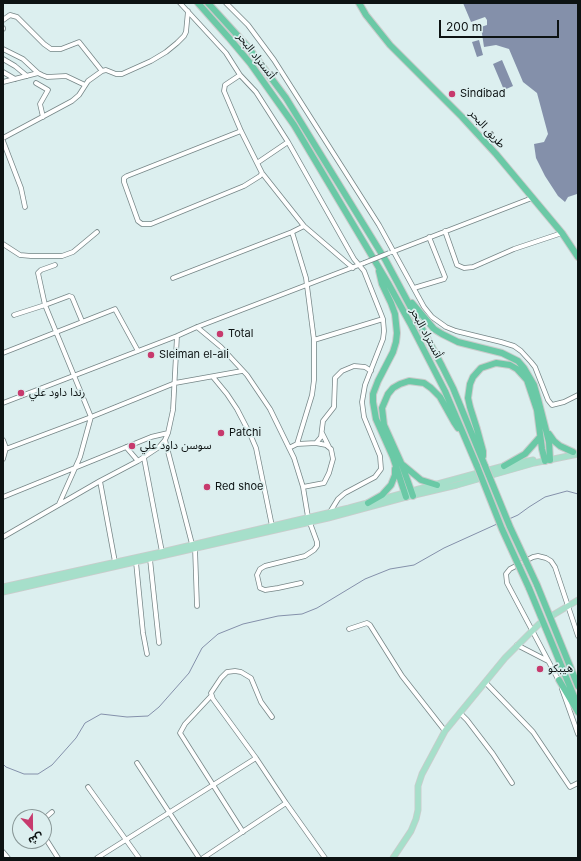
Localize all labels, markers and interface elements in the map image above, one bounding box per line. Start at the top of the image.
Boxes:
scale bar [441,12,561,38]
text: 200 m [446,19,482,34]
street label: أتستراد البحر [234,30,278,82]
place label: Sindibad [460,87,505,101]
marker: Sindibad [447,89,457,99]
street label: طريق البحر [466,107,508,151]
street label: أتستراد البحر [407,306,445,360]
place label: Total [228,327,253,341]
marker: Total [215,329,225,339]
place label: Sleiman el-ali [159,348,229,362]
marker: Sleiman el-ali [146,350,156,360]
place label: رندا داود علي [29,386,85,400]
marker: رندا داود علي [16,388,26,398]
place label: Patchi [229,426,261,440]
marker: Patchi [216,428,226,438]
place label: سوسن داود علي [140,439,212,453]
marker: سوسن داود علي [127,441,137,451]
place label: Red shoe [215,480,263,494]
marker: Red shoe [202,482,212,492]
place label: هيبكو [548,662,573,676]
marker: هيبكو [535,664,545,674]
north arrow [12,809,52,849]
text: ش [27,830,46,849]

